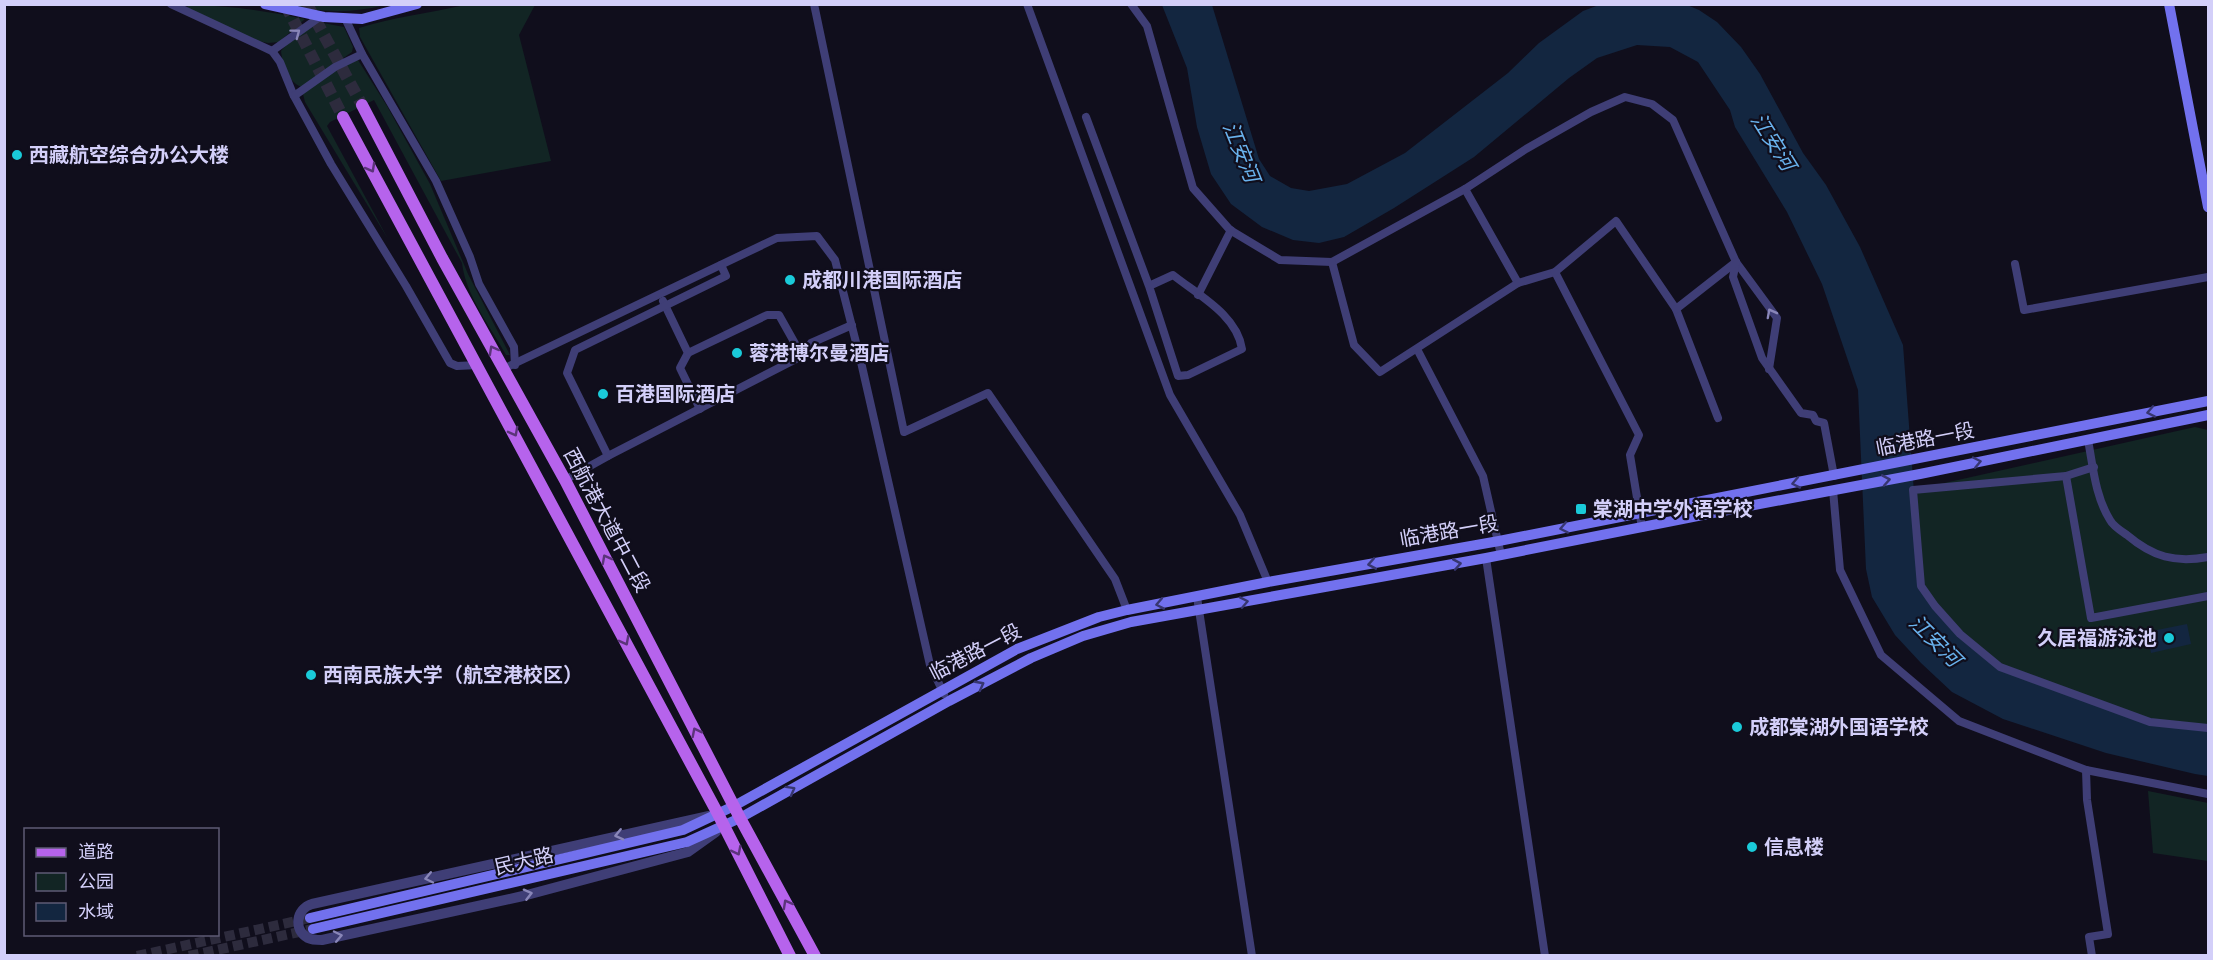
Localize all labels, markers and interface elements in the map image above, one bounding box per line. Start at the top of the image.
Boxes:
one-way arrow [289,29,300,40]
water label: 江安河 [1746,109,1802,178]
water label: 江安河 [1218,118,1265,189]
place label: 西藏航空综合办公大楼 [29,143,229,167]
marker: 西藏航空综合办公大楼 [10,148,24,162]
one-way arrow [364,162,375,172]
place label: 成都川港国际酒店 [802,268,962,292]
marker: 成都川港国际酒店 [783,273,797,287]
one-way arrow [1767,308,1779,319]
place label: 蓉港博尔曼酒店 [749,341,889,365]
one-way arrow [489,346,500,357]
marker: 蓉港博尔曼酒店 [730,346,744,360]
place label: 百港国际酒店 [615,382,735,406]
marker: 百港国际酒店 [596,387,610,401]
one-way arrow [2146,405,2156,418]
street label: 临港路一段 [1874,418,1976,460]
one-way arrow [507,426,518,437]
street label: 西航港大道中二段 [559,444,655,596]
one-way arrow [1972,457,1982,470]
one-way arrow [1881,474,1891,487]
one-way arrow [1792,476,1802,489]
place label: 棠湖中学外语学校 [1593,497,1753,521]
marker: 棠湖中学外语学校 [1574,502,1588,516]
street label: 临港路一段 [1398,510,1500,552]
one-way arrow [1559,521,1569,534]
one-way arrow [602,554,613,565]
one-way arrow [1367,557,1376,569]
one-way arrow [1452,558,1461,570]
one-way arrow [1239,596,1249,609]
one-way arrow [1155,597,1165,610]
water label: 江安河 [1904,610,1969,675]
street label: 临港路一段 [925,619,1025,685]
place label: 久居福游泳池 [2037,626,2157,650]
marker: 久居福游泳池 [2162,631,2176,645]
one-way arrow [618,635,629,646]
place label: 西南民族大学（航空港校区） [323,663,583,687]
marker: 西南民族大学（航空港校区） [304,668,318,682]
one-way arrow [973,681,984,692]
place label: 成都棠湖外国语学校 [1749,715,1929,739]
marker: 成都棠湖外国语学校 [1730,720,1744,734]
one-way arrow [691,727,703,738]
one-way arrow [785,785,795,797]
legend [24,828,219,936]
one-way arrow [615,828,625,841]
place label: 信息楼 [1764,835,1824,859]
marker: 信息楼 [1745,840,1759,854]
text: 道路 [78,841,114,862]
street label: 民大路 [492,843,556,879]
one-way arrow [729,844,741,855]
text: 公园 [78,871,114,892]
one-way arrow [425,871,435,884]
one-way arrow [522,889,533,901]
one-way arrow [783,900,794,910]
text: 水域 [78,901,114,922]
one-way arrow [332,931,342,944]

